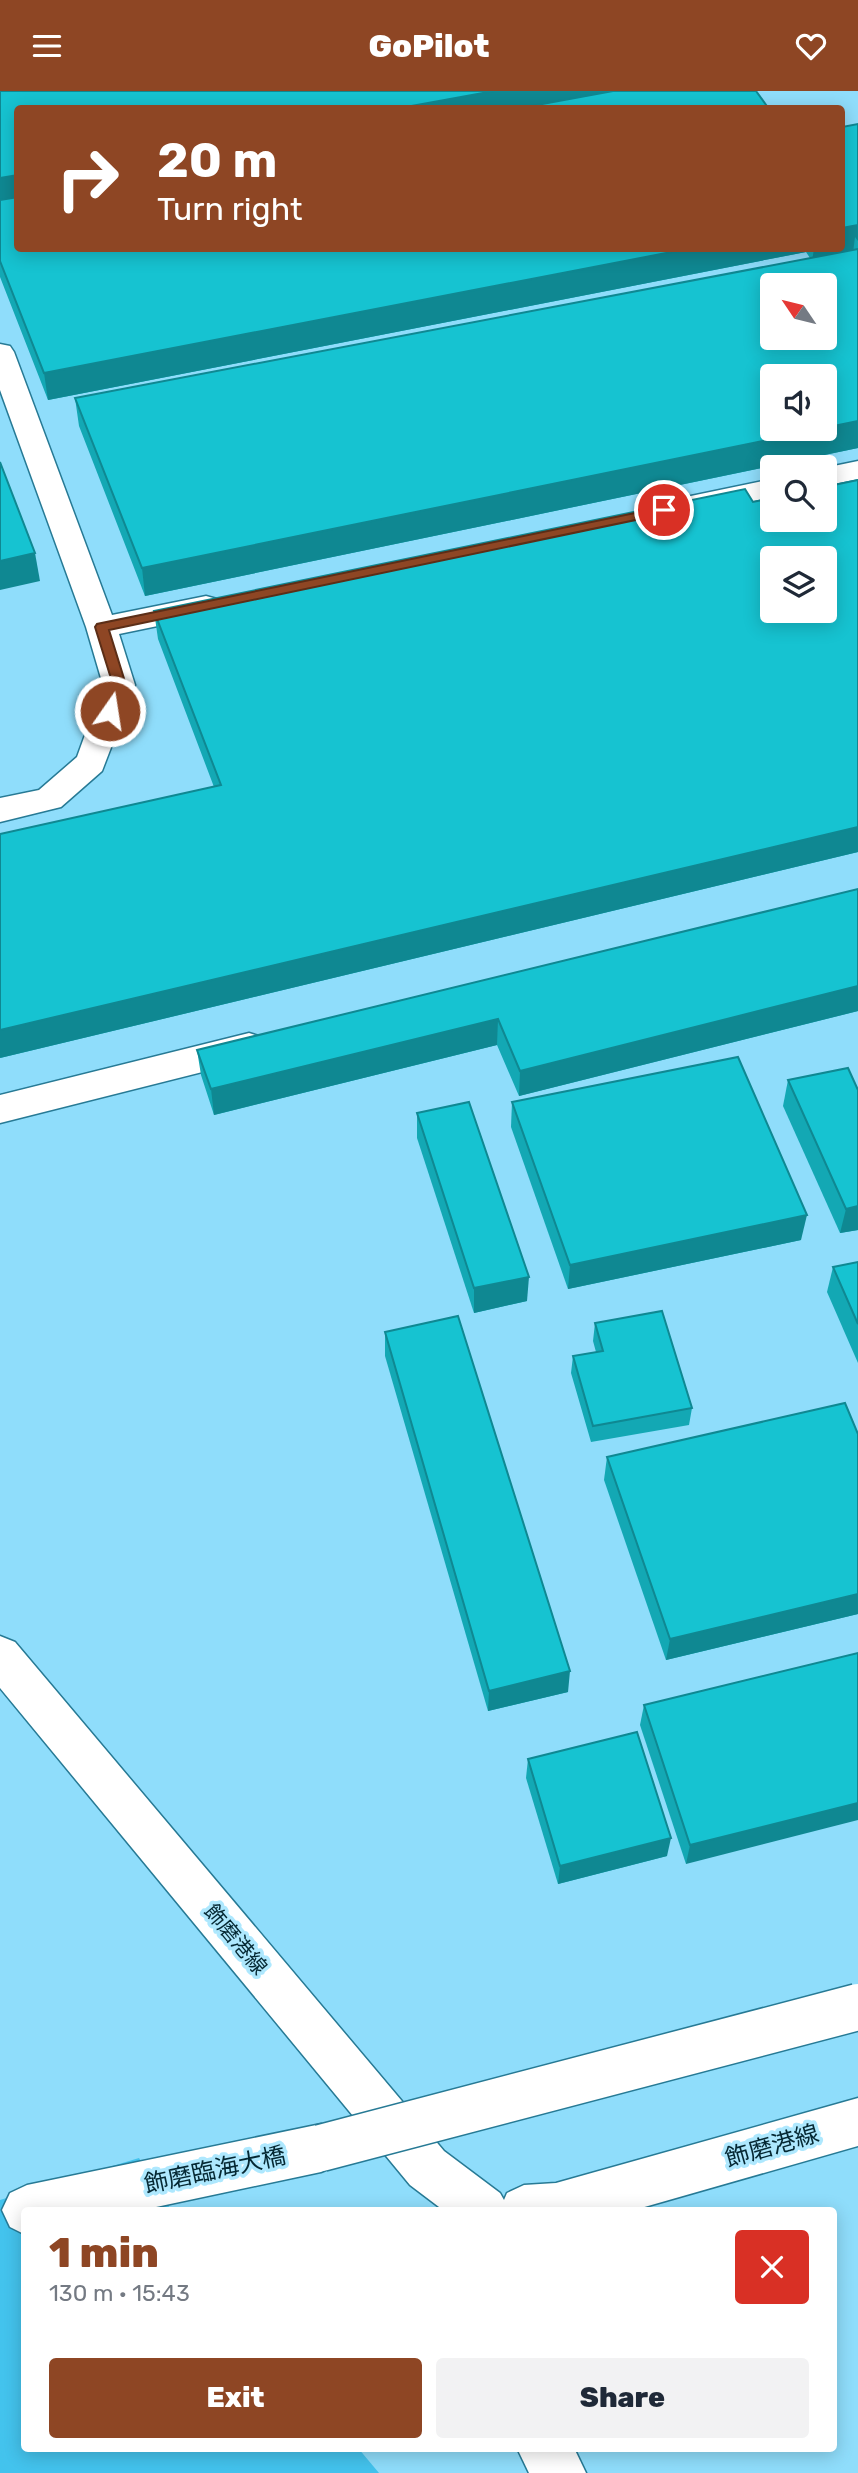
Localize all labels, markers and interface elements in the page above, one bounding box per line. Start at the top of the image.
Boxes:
icon: menu [28,27,66,65]
text: GoPilot [368,27,490,65]
icon: heart [792,27,830,65]
text: 20 m [157,131,278,189]
icon: right [42,133,133,224]
text: Turn right [157,190,302,228]
north arrow [760,273,836,350]
map controls [760,273,837,623]
button: sound [760,364,837,441]
button: search [760,455,837,532]
pin [634,480,694,540]
icon: arrive [645,491,683,529]
button: layers [760,546,837,623]
position arrow [73,674,147,748]
street label: 飾磨港線 [199,1899,273,1979]
street label: 飾磨港線 [722,2119,822,2173]
street label: 飾磨臨海大橋 [142,2141,288,2199]
text: 1 min [49,2228,159,2278]
button: close [735,2230,809,2304]
text: 130 m · 15:43 [49,2279,190,2307]
button: Exit [49,2358,422,2438]
button: Share [436,2358,809,2438]

